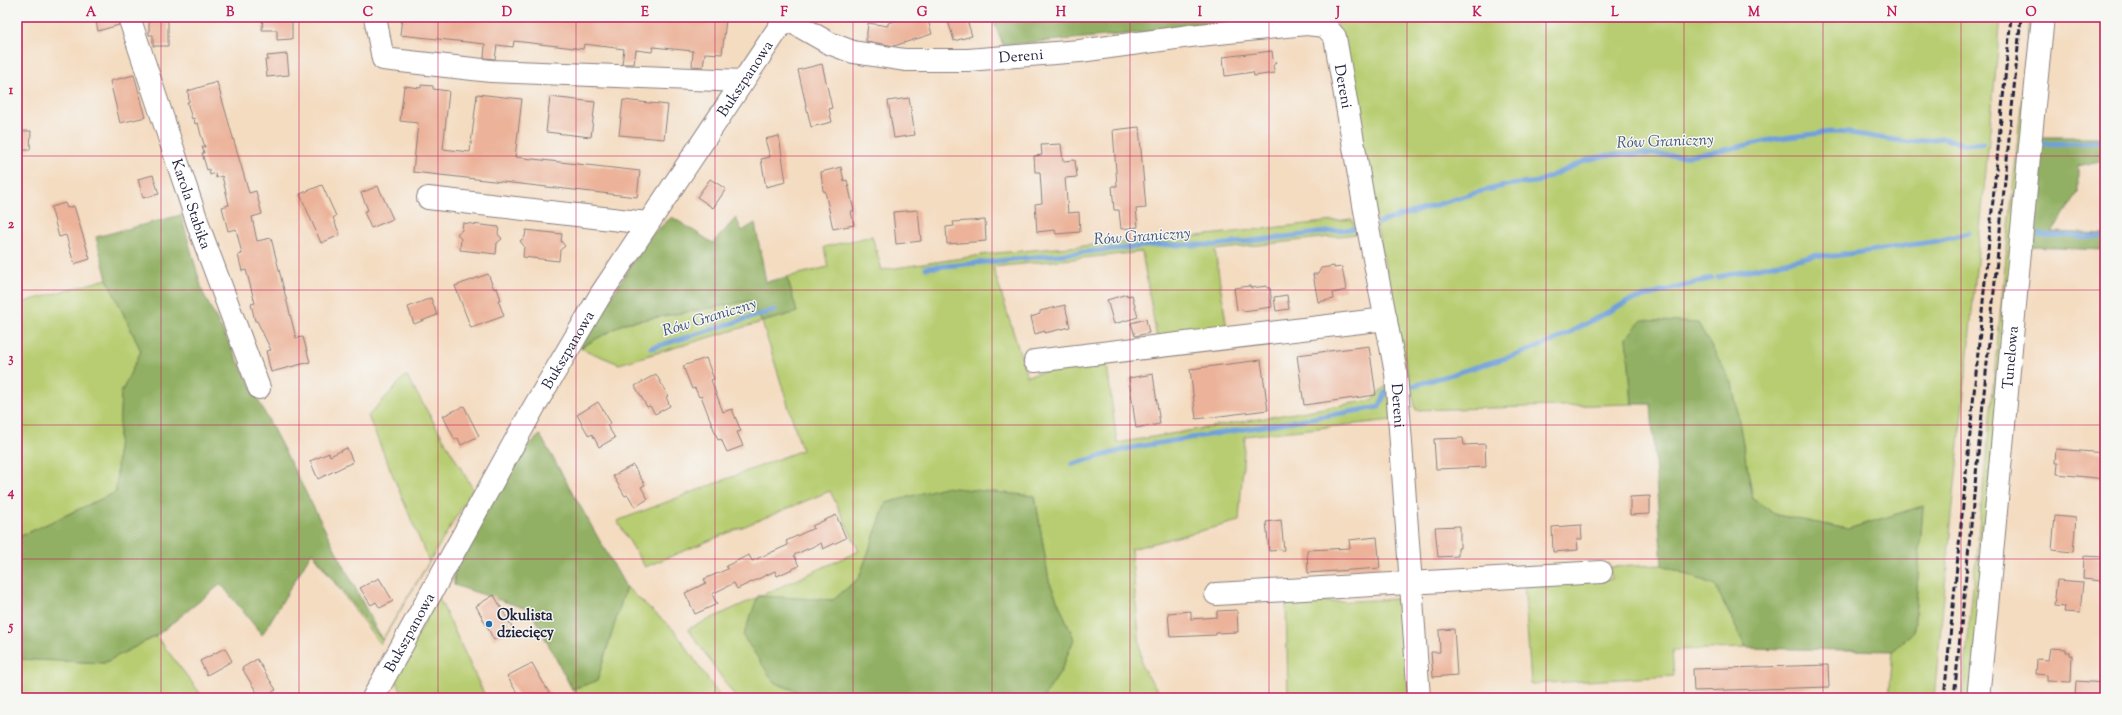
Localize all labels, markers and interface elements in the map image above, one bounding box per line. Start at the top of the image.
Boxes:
text: A [86,4,97,22]
text: B [226,4,235,22]
text: C [363,4,373,22]
text: D [502,4,512,22]
text: E [641,4,649,22]
text: F [780,4,788,22]
text: G [917,4,928,22]
text: H [1056,4,1067,22]
text: I [1198,4,1203,22]
text: J [1335,4,1340,22]
text: K [1472,4,1482,22]
text: L [1611,4,1619,22]
text: M [1748,4,1760,22]
text: N [1887,4,1898,22]
text: O [2025,4,2037,22]
street label: Bukszpanowa [713,37,779,122]
street label: Dereni [998,45,1044,69]
street label: Dereni [1328,63,1356,111]
text: 1 [9,82,14,100]
water label: Rów Graniczny [1616,129,1714,156]
street label: Karola Stabika [165,156,215,253]
text: 2 [8,216,15,234]
water label: Rów Graniczny [1093,223,1192,252]
water label: Rów Graniczny [660,293,760,344]
street label: Bukszpanowa [538,307,601,394]
street label: Tunelowa [1998,325,2025,390]
text: 3 [8,350,14,368]
street label: Dereni [1385,383,1409,429]
text: 4 [7,484,15,502]
street label: Bukszpanowa [380,590,441,677]
place label: Okulista dziecięcy [497,606,555,644]
text: 5 [8,618,14,636]
marker: Okulista dziecięcy [484,619,494,629]

